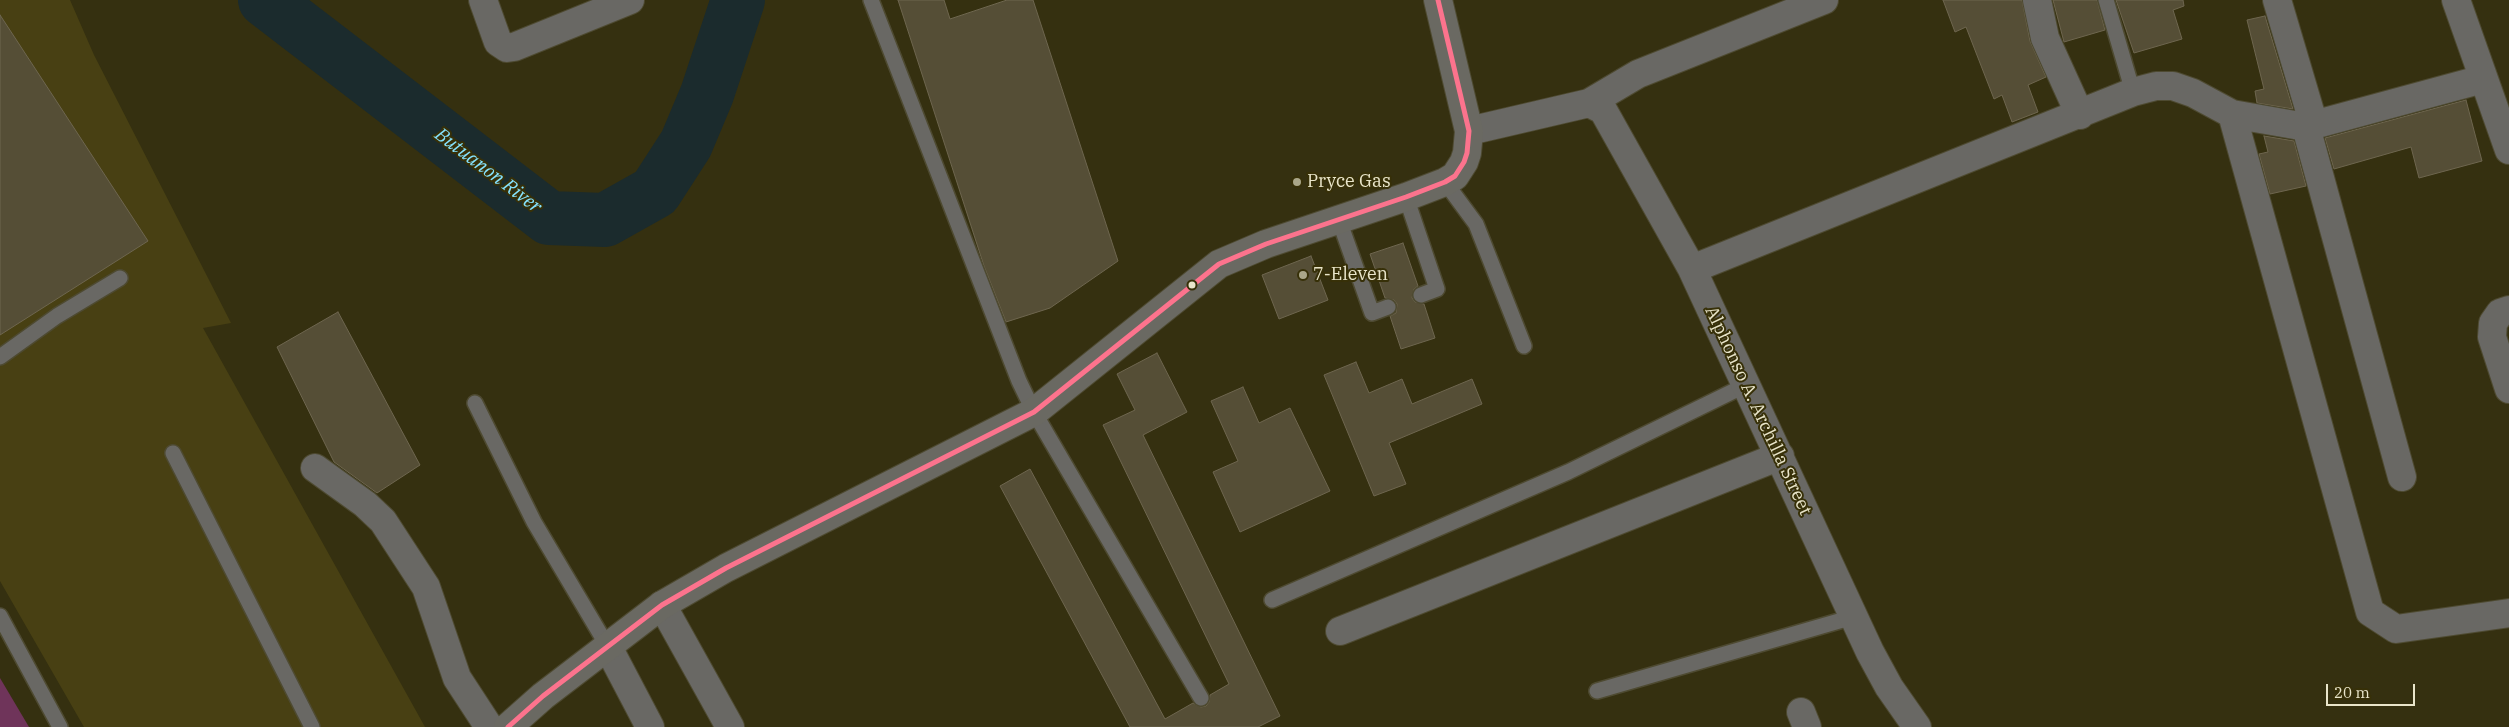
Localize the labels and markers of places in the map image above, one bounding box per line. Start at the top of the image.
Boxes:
place label: Pryce Gas [1307,171,1391,193]
marker: Pryce Gas [1291,176,1303,188]
place label: 7-Eleven [1313,264,1388,286]
marker: 7-Eleven [1297,269,1309,281]
unlabelled marker [1187,280,1197,290]

